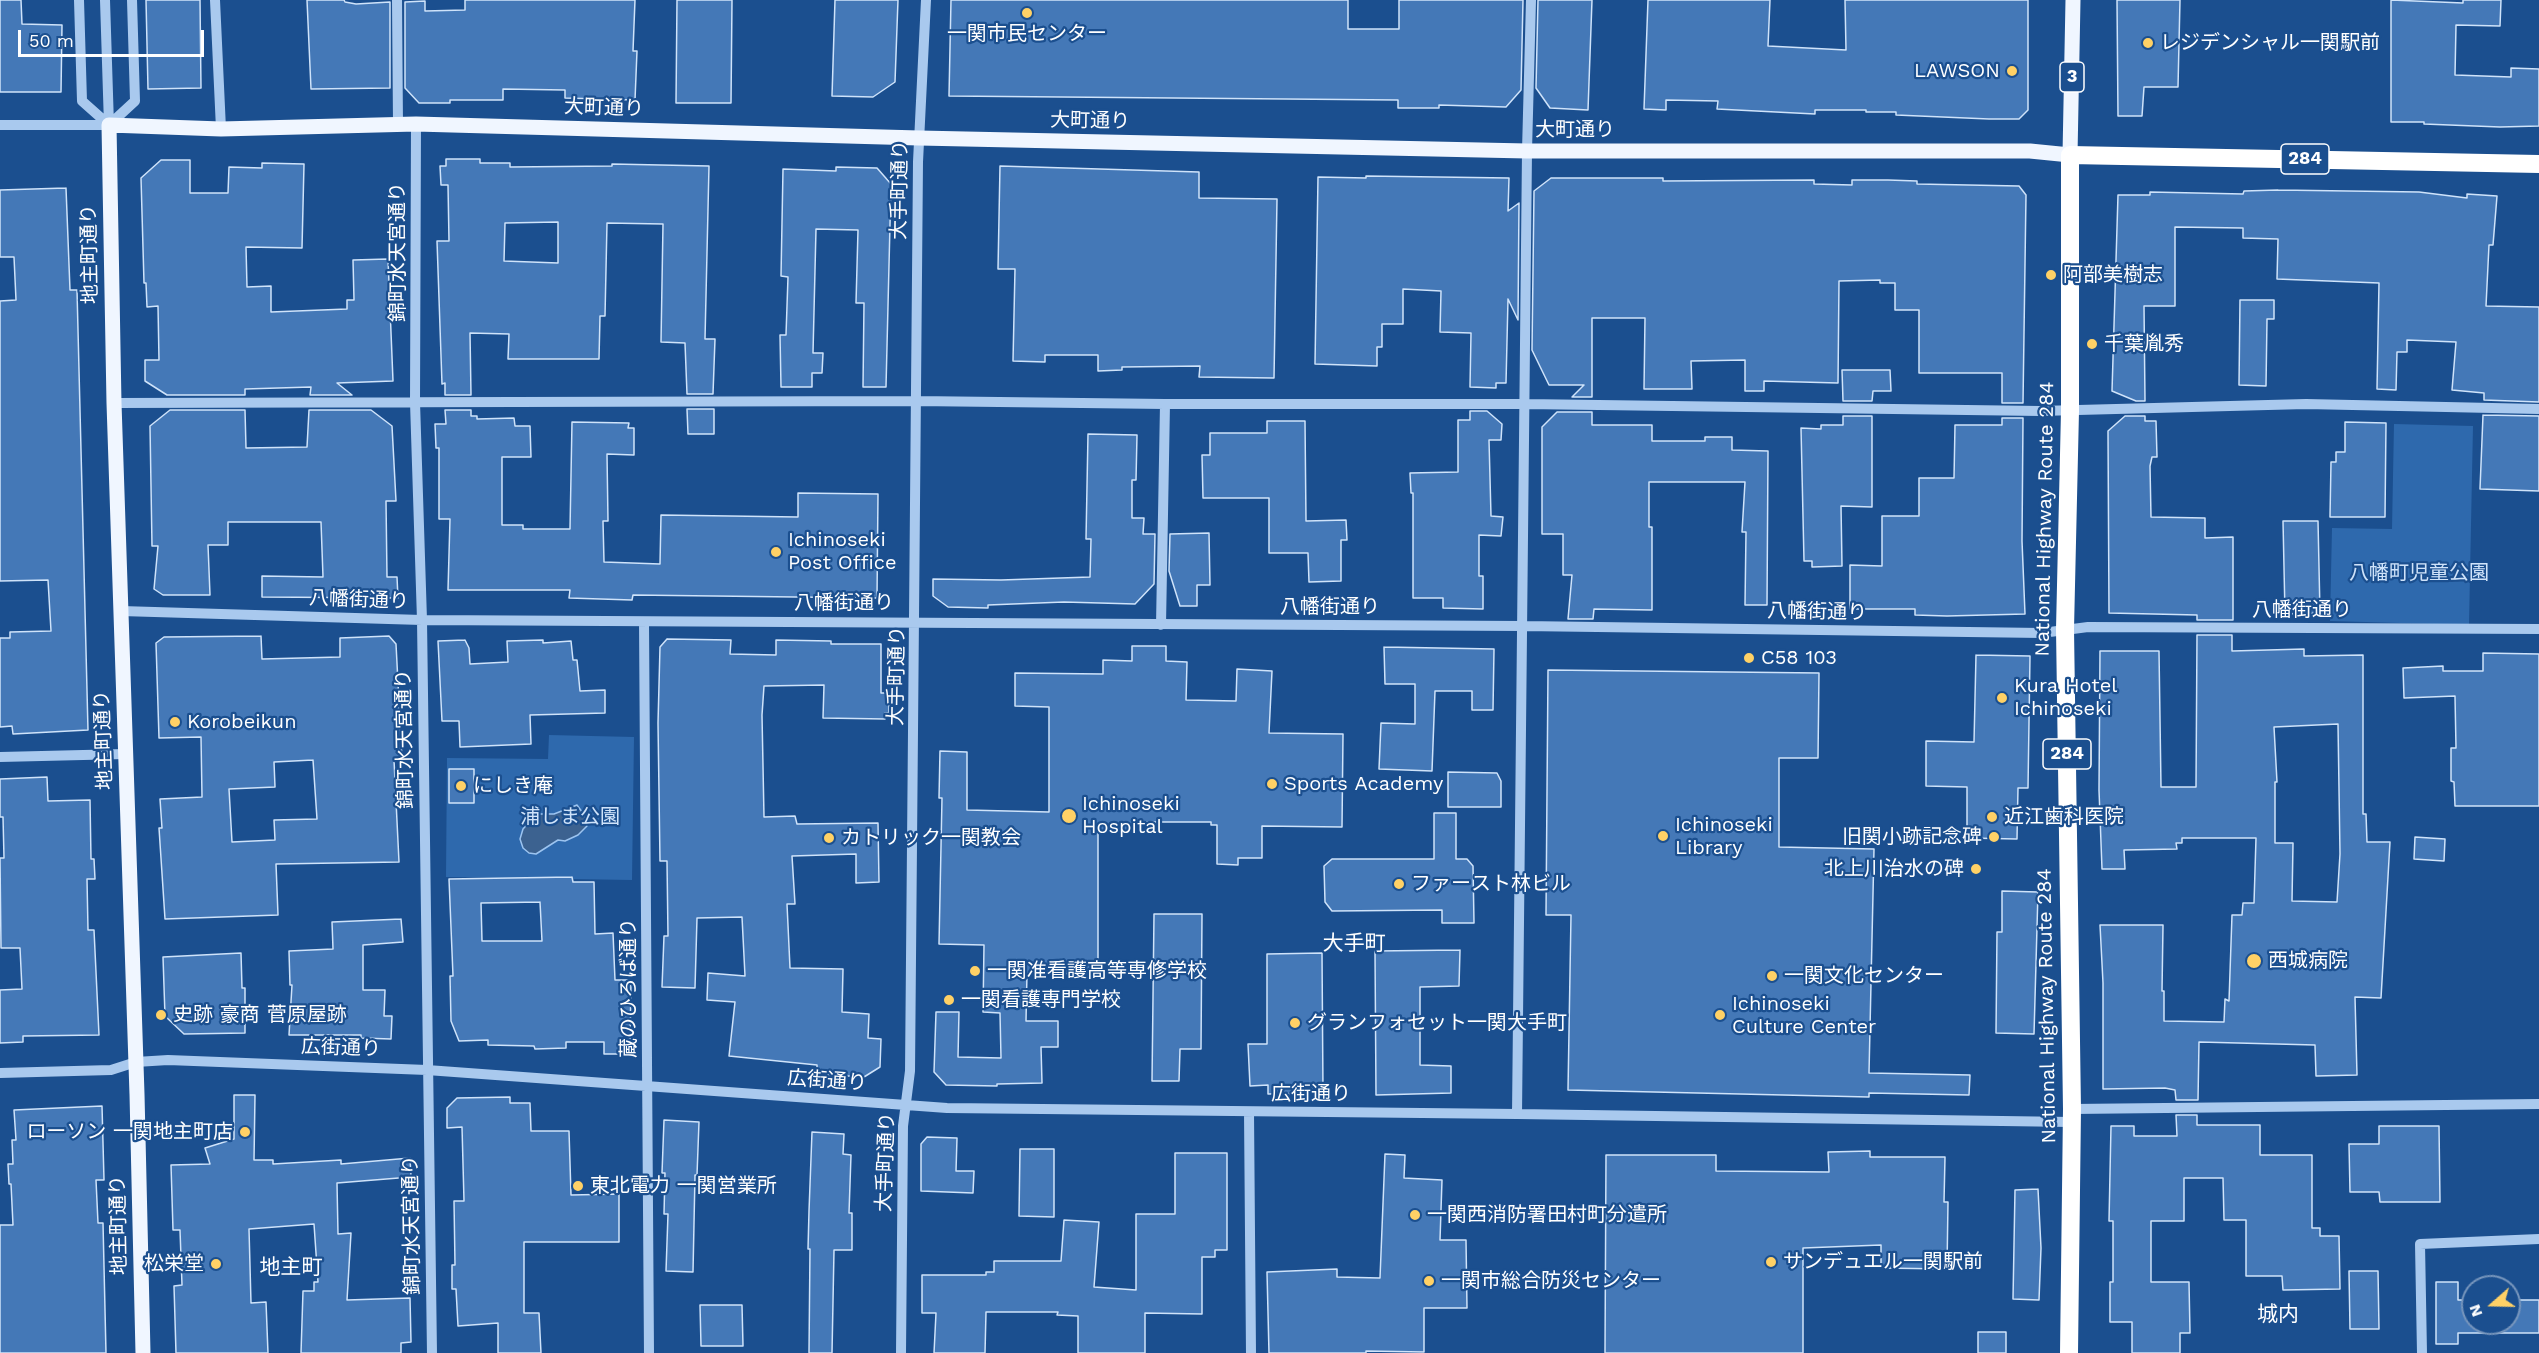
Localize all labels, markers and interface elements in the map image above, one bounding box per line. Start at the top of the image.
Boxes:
marker: 一関市民センター [1020,6,1034,20]
scale bar [21,18,207,56]
place label: 一関市民センター [947,22,1107,46]
text: 50 m [29,30,74,51]
place label: レジデンシャル一関駅前 [2160,31,2380,55]
marker: レジデンシャル一関駅前 [2141,36,2155,50]
place label: LAWSON [1914,59,2000,83]
road number: 3 [2060,62,2084,92]
marker: LAWSON [2005,64,2019,78]
street label: 大町通り [564,95,644,121]
street label: 大町通り [1050,108,1130,134]
street label: 大町通り [1535,118,1615,142]
street label: 大手町通り [887,140,913,240]
road number: 284 [2281,144,2329,174]
street label: 錦町水天宮通り [386,182,410,322]
street label: 地主町通り [77,204,103,304]
place label: 阿部美樹志 [2063,263,2163,287]
marker: 阿部美樹志 [2044,268,2058,282]
place label: 千葉胤秀 [2104,332,2184,356]
marker: 千葉胤秀 [2085,337,2099,351]
street label: National Highway Route 284 [2031,381,2059,657]
place label: Ichinoseki Post Office [788,528,896,575]
marker: Ichinoseki Post Office [769,545,783,559]
park label: 八幡町児童公園 [2349,561,2489,585]
street label: 八幡街通り [309,586,409,614]
street label: 八幡街通り [794,591,894,615]
street label: 八幡街通り [1280,595,1380,619]
street label: 八幡街通り [2252,598,2352,622]
street label: 八幡街通り [1767,599,1867,625]
street label: 大手町通り [884,626,910,726]
place label: C58 103 [1761,646,1837,670]
marker: C58 103 [1742,651,1756,665]
street label: 錦町水天宮通り [392,669,418,809]
place label: Kura Hotel Ichinoseki [2014,674,2117,721]
street label: 地主町通り [90,690,118,790]
marker: Kura Hotel Ichinoseki [1995,691,2009,705]
place label: Korobeikun [187,710,297,734]
marker: Korobeikun [168,715,182,729]
road number: 284 [2043,739,2091,769]
place label: Sports Academy [1284,772,1443,796]
place label: にしき庵 [473,774,553,798]
marker: Sports Academy [1265,777,1279,791]
marker: にしき庵 [454,779,468,793]
place label: Ichinoseki Hospital [1082,792,1180,839]
park label: 浦しま公園 [520,805,620,829]
place label: 近江歯科医院 [2004,805,2124,829]
marker: Ichinoseki Hospital [1060,807,1078,825]
marker: 近江歯科医院 [1985,810,1999,824]
place label: Ichinoseki Library [1675,813,1773,860]
place label: 旧関小跡記念碑 [1842,825,1982,849]
place label: カトリック一関教会 [841,826,1021,850]
marker: Ichinoseki Library [1656,829,1670,843]
marker: 旧関小跡記念碑 [1987,830,2001,844]
marker: カトリック一関教会 [822,831,836,845]
place label: 北上川治水の碑 [1824,857,1964,881]
marker: 北上川治水の碑 [1969,862,1983,876]
street label: National Highway Route 284 [2033,868,2061,1144]
place label: ファースト林ビル [1411,872,1571,896]
marker: ファースト林ビル [1392,877,1406,891]
street label: 蔵のひろば通り [617,918,641,1058]
district label: 大手町 [1323,931,1385,957]
place label: 西城病院 [2268,949,2348,973]
marker: 西城病院 [2245,952,2263,970]
place label: 一関准看護高等専修学校 [987,959,1207,983]
marker: 一関准看護高等専修学校 [968,964,982,978]
place label: 一関文化センター [1784,964,1944,988]
marker: 一関文化センター [1765,969,1779,983]
place label: 一関看護専門学校 [961,988,1121,1012]
place label: Ichinoseki Culture Center [1732,992,1876,1039]
marker: 一関看護専門学校 [942,993,956,1007]
place label: 史跡 豪商 菅原屋跡 [173,1003,347,1027]
marker: 史跡 豪商 菅原屋跡 [154,1008,168,1022]
marker: Ichinoseki Culture Center [1713,1008,1727,1022]
place label: グランフォセット一関大手町 [1307,1011,1567,1035]
marker: グランフォセット一関大手町 [1288,1016,1302,1030]
street label: 広街通り [301,1035,381,1061]
street label: 広街通り [786,1066,868,1096]
street label: 広街通り [1271,1082,1351,1106]
street label: 大手町通り [872,1112,900,1212]
place label: ローソン 一関地主町店 [26,1120,233,1144]
marker: ローソン 一関地主町店 [238,1125,252,1139]
street label: 錦町水天宮通り [399,1155,425,1295]
place label: 東北電力 一関営業所 [590,1174,777,1198]
street label: 地主町通り [106,1175,132,1275]
marker: 東北電力 一関営業所 [571,1179,585,1193]
place label: 一関西消防署田村町分遣所 [1427,1203,1667,1227]
marker: 一関西消防署田村町分遣所 [1408,1208,1422,1222]
place label: サンデュエル一関駅前 [1783,1250,1983,1274]
place label: 松栄堂 [144,1252,204,1276]
district label: 地主町 [260,1255,322,1281]
marker: サンデュエル一関駅前 [1764,1255,1778,1269]
marker: 松栄堂 [209,1257,223,1271]
place label: 一関市総合防災センター [1441,1269,1661,1293]
marker: 一関市総合防災センター [1422,1274,1436,1288]
north arrow [2461,1275,2521,1335]
district label: 城内 [2257,1302,2299,1328]
text: N [2465,1302,2486,1319]

